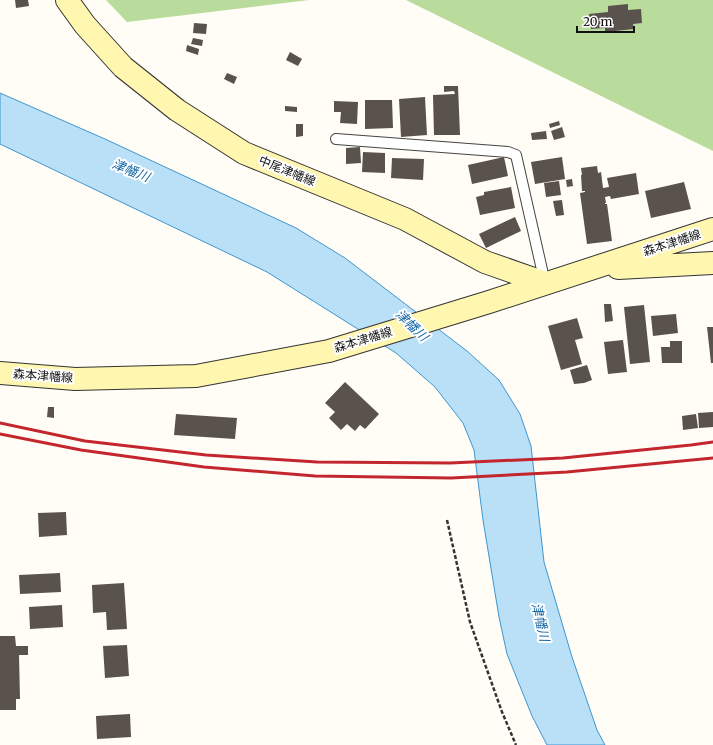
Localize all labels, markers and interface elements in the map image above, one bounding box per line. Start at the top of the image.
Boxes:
scale bar [577,8,634,34]
text: 20 m [583,14,612,29]
street label: 中尾津幡線 [257,152,318,189]
water label: 津幡川 [110,155,154,186]
street label: 森本津幡線 [641,226,703,259]
water label: 津幡川 [392,306,433,346]
street label: 森本津幡線 [332,324,394,355]
street label: 森本津幡線 [13,366,73,385]
water label: 津幡川 [528,601,554,645]

